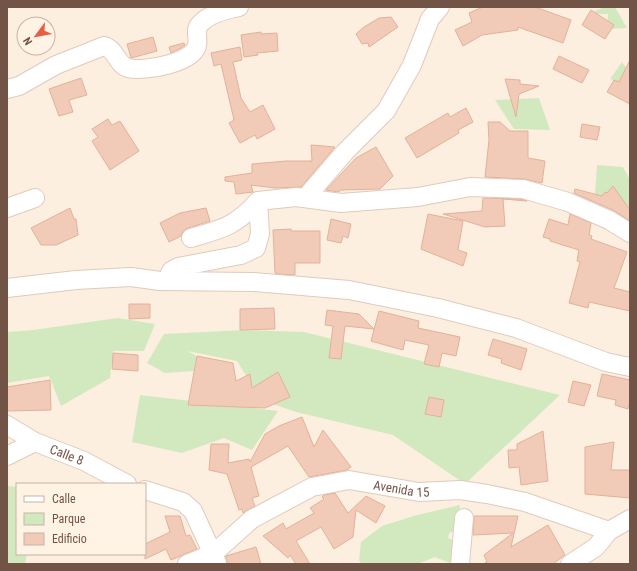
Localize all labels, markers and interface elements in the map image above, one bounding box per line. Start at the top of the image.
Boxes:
north arrow [16,16,56,56]
text: N [21,35,35,47]
street label: Calle 8 [48,442,86,468]
street label: Avenida 15 [372,477,430,500]
legend [16,483,146,555]
text: Calle [52,492,76,506]
text: Parque [52,512,86,526]
text: Edificio [52,532,87,546]

